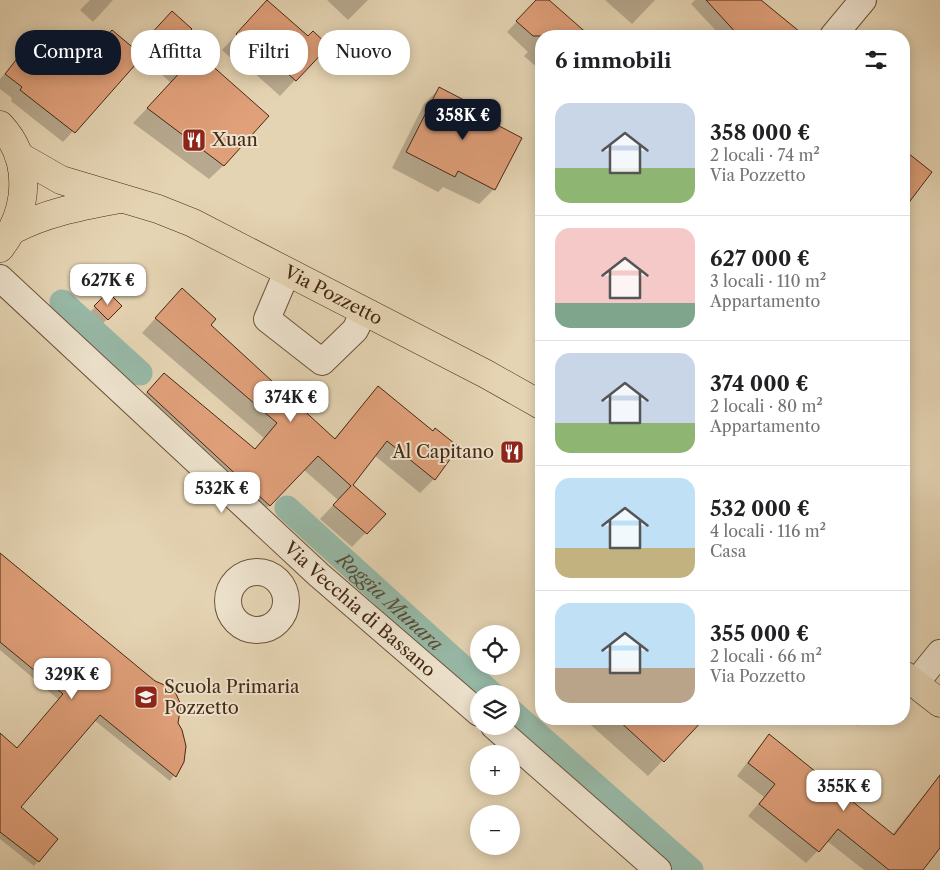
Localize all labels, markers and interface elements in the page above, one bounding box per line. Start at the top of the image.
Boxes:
chip: Compra [15,30,121,75]
chip: Affitta [131,30,220,75]
chip: Filtri [230,30,308,75]
chip: Nuovo [318,30,410,75]
icon: filters [862,46,890,74]
text: 6 immobili [555,48,672,73]
pin: 358K € [422,98,504,141]
text: 358K € [436,105,490,125]
text: 358 000 € [710,120,810,145]
icon: home [595,123,655,183]
restaurant icon: Xuan [181,127,207,153]
place label: Xuan [211,129,258,151]
text: 2 locali · 74 m² [710,145,820,165]
text: Via Pozzetto [710,165,805,185]
text: 627 000 € [710,246,810,271]
icon: home [595,248,655,308]
street label: Via Pozzetto [279,260,386,330]
pin: 627K € [67,264,149,306]
text: 627K € [81,270,135,290]
text: 3 locali · 110 m² [710,271,826,291]
text: Appartamento [710,291,820,311]
text: 374 000 € [710,371,809,396]
icon: home [595,373,655,433]
pin: 374K € [250,380,332,423]
text: 374K € [265,387,317,407]
text: 2 locali · 80 m² [710,396,823,416]
text: Appartamento [710,416,820,436]
restaurant icon: Al Capitano [499,439,525,465]
place label: Al Capitano [391,441,494,463]
pin: 532K € [181,472,263,514]
text: 532K € [195,478,249,498]
text: 532 000 € [710,496,810,521]
icon: home [595,498,655,558]
text: 4 locali · 116 m² [710,521,826,541]
street label: Via Vecchia di Bassano [279,536,440,681]
text: Casa [710,541,746,561]
water label: Roggia Munara [331,546,448,656]
text: 355 000 € [710,621,809,646]
icon: home [595,623,655,683]
map controls [470,625,520,855]
button: locate [470,625,520,675]
text: 2 locali · 66 m² [710,646,822,666]
pin: 329K € [31,658,113,700]
text: 329K € [45,664,99,684]
text: Via Pozzetto [710,666,805,686]
place label: Scuola Primaria Pozzetto [164,676,300,719]
school or university icon: Scuola Primaria Pozzetto [133,684,159,710]
button: layers [470,685,520,735]
button: + [470,745,520,795]
pin: 355K € [803,770,885,812]
text: 355K € [817,776,871,796]
button: − [470,805,520,855]

